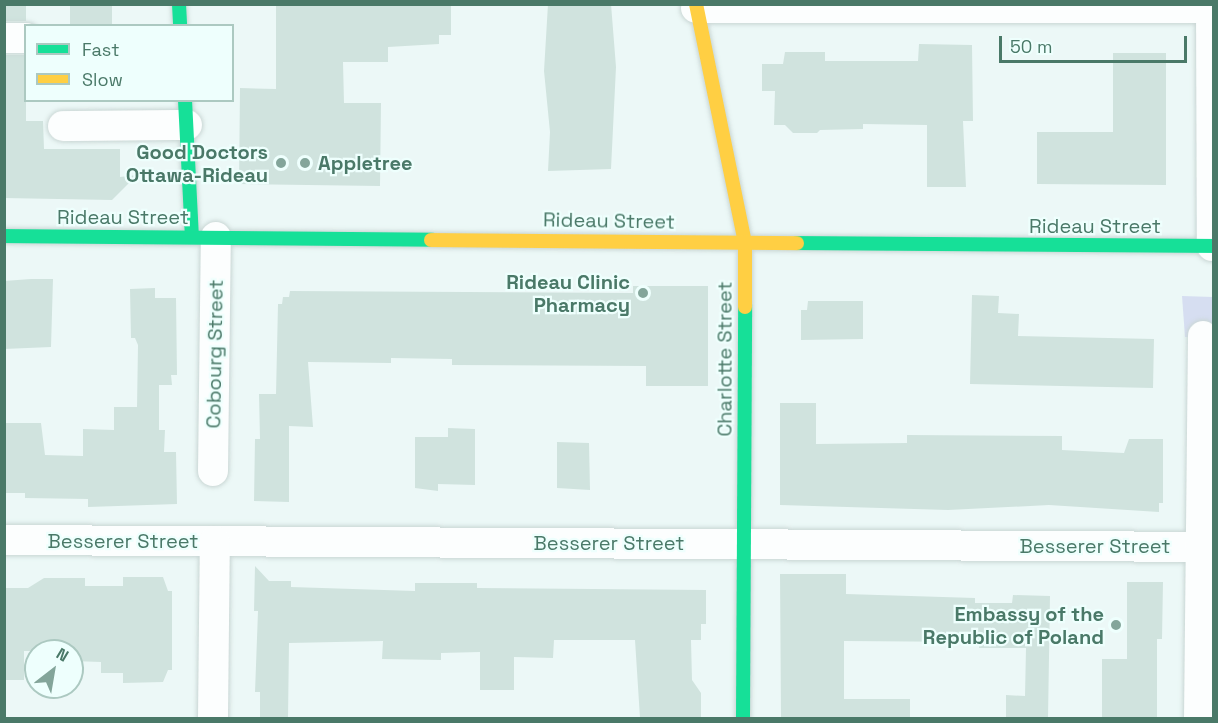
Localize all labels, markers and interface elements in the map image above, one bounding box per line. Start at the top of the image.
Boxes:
legend [24,24,234,102]
scale bar [1002,24,1190,62]
text: 50 m [1010,35,1052,58]
text: Fast [82,38,119,61]
text: Slow [82,68,123,91]
place label: Good Doctors Ottawa-Rideau [126,140,268,187]
place label: Appletree [318,151,412,175]
marker: Good Doctors Ottawa-Rideau [272,154,290,172]
marker: Appletree [296,154,314,172]
street label: Rideau Street [57,205,189,229]
street label: Rideau Street [543,208,675,234]
street label: Rideau Street [1029,214,1161,238]
place label: Rideau Clinic Pharmacy [506,270,630,317]
street label: Cobourg Street [202,279,228,429]
street label: Charlotte Street [713,281,737,437]
marker: Rideau Clinic Pharmacy [634,284,652,302]
street label: Besserer Street [48,529,198,553]
street label: Besserer Street [534,531,684,555]
street label: Besserer Street [1020,534,1170,558]
place label: Embassy of the Republic of Poland [923,602,1104,649]
marker: Embassy of the Republic of Poland [1109,618,1123,632]
north arrow [24,639,84,699]
text: N [52,643,72,667]

